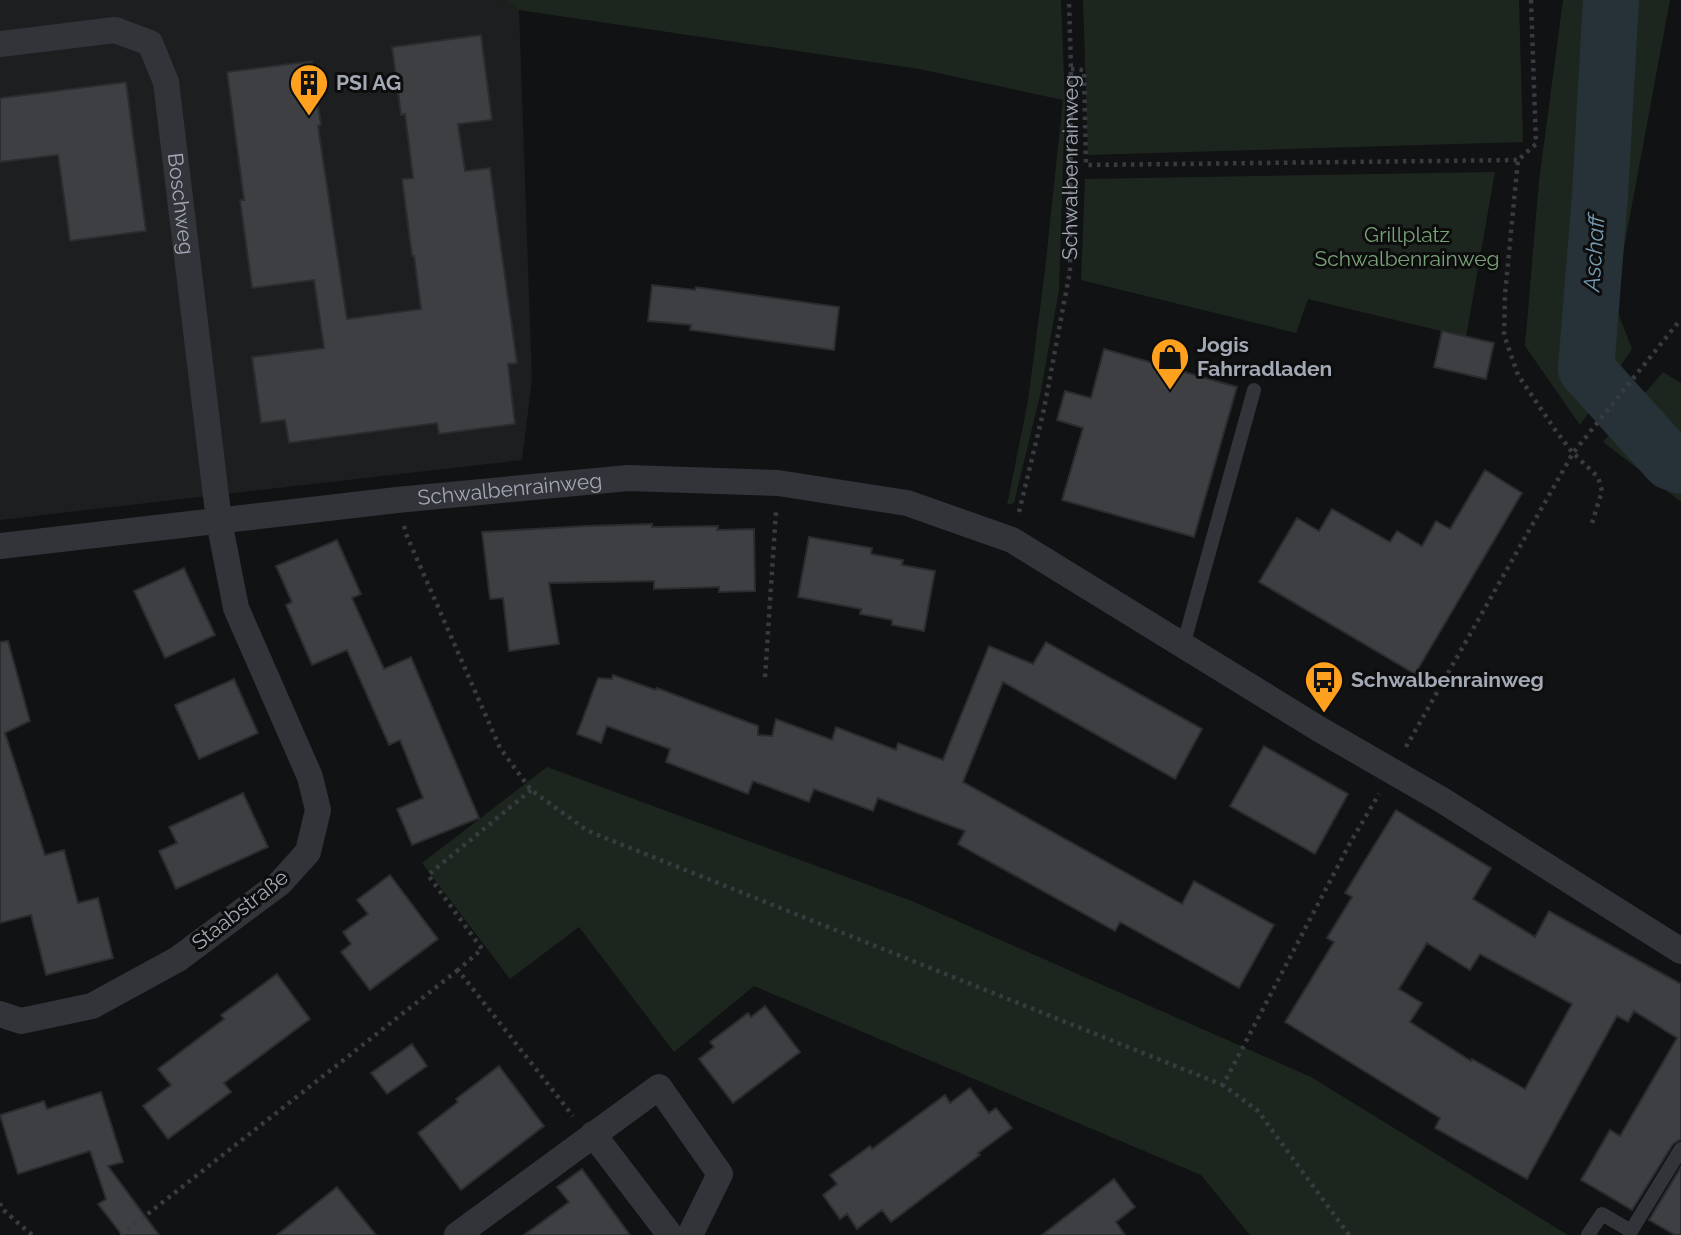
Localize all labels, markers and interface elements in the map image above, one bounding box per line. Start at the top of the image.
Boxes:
building icon: PSI AG [288,62,330,117]
place label: PSI AG [336,70,401,95]
street label: Schwalbenrainweg [1057,75,1083,260]
street label: Boschweg [163,151,200,256]
water label: Aschaff [1577,210,1610,294]
park label: Grillplatz Schwalbenrainweg [1314,222,1500,271]
place label: Jogis Fahrradladen [1197,332,1332,381]
shop icon: Jogis Fahrradladen [1149,336,1191,391]
street label: Schwalbenrainweg [416,468,603,510]
bus stop icon: Schwalbenrainweg [1303,659,1345,714]
place label: Schwalbenrainweg [1351,667,1544,692]
street label: Staabstraße [187,864,293,955]

